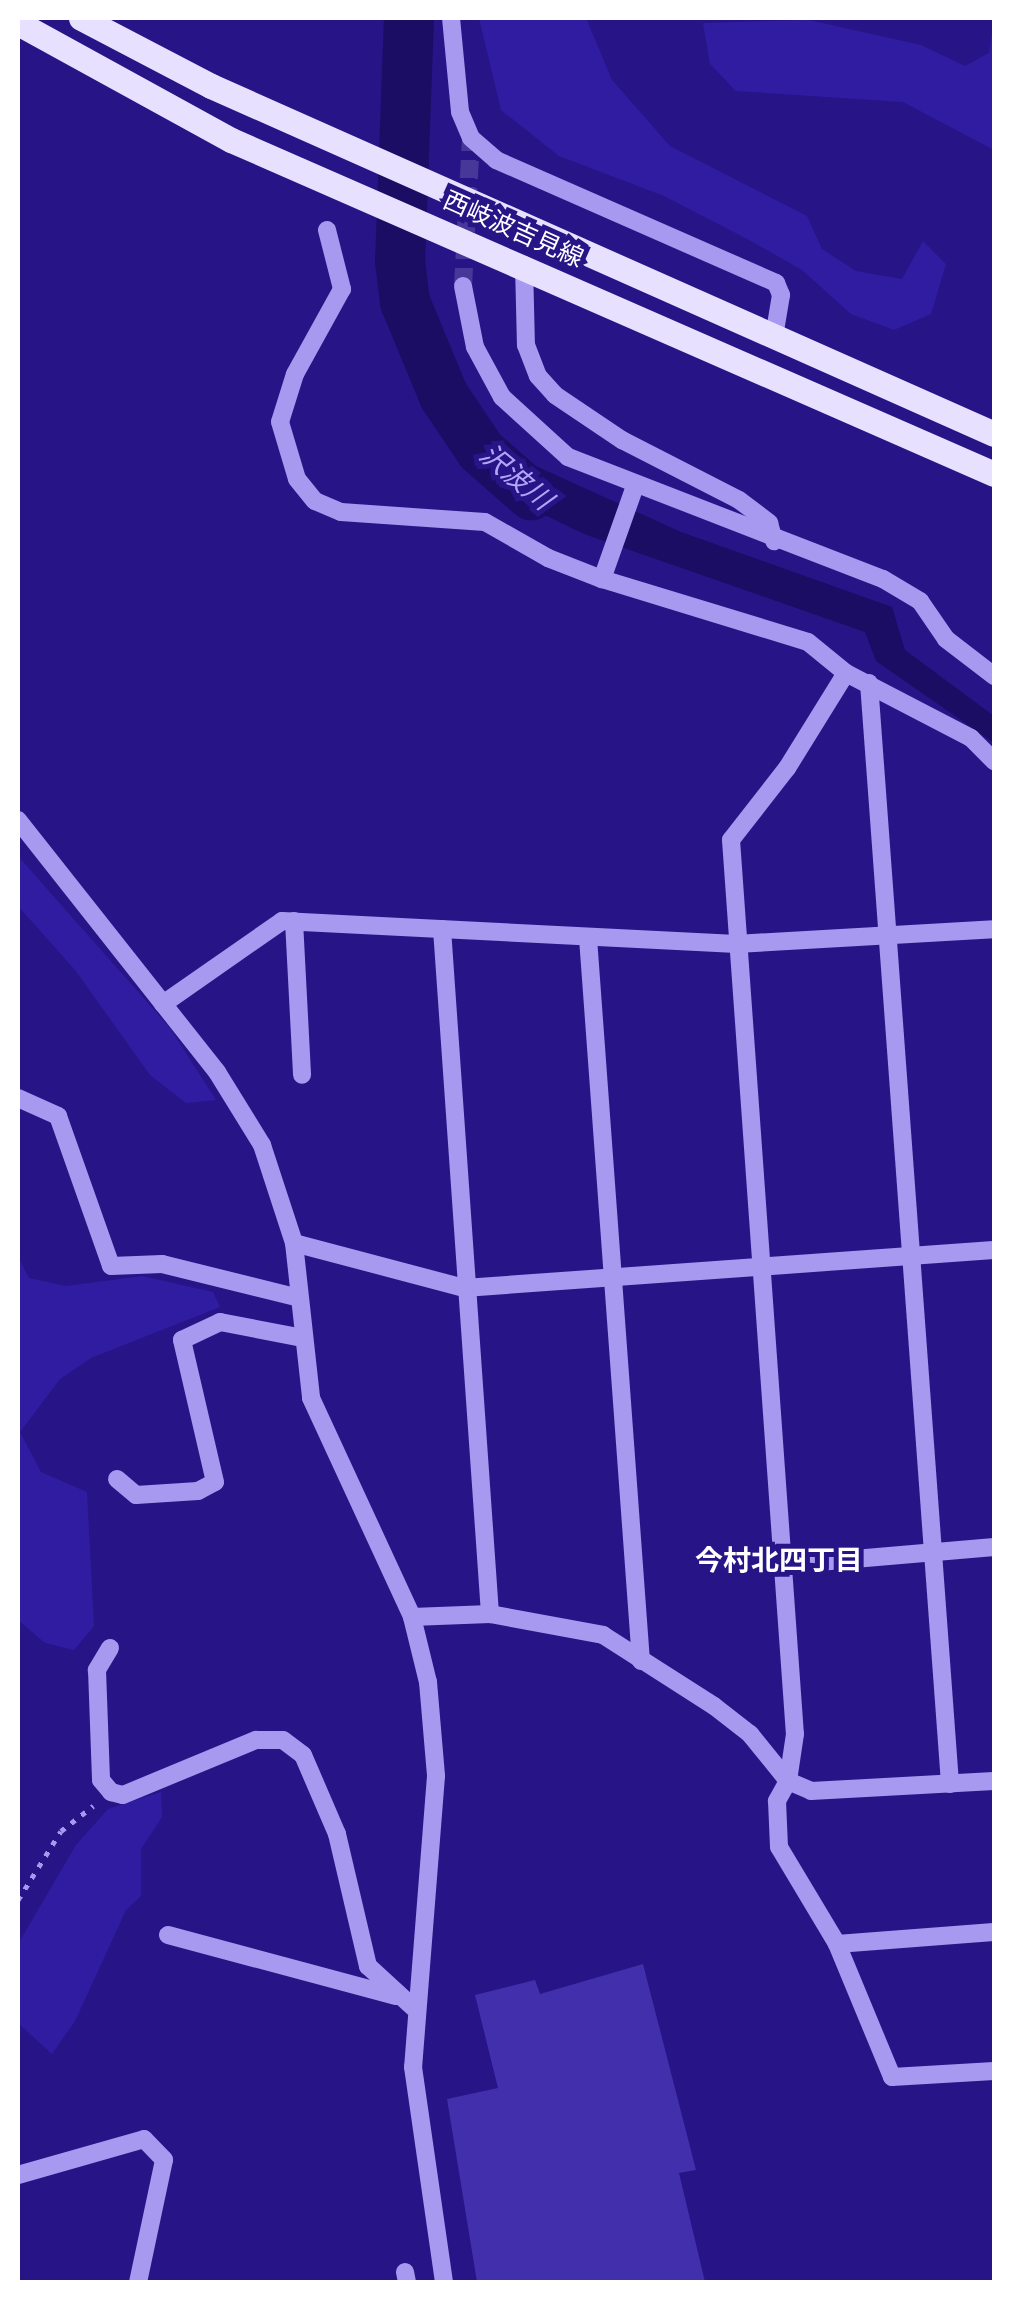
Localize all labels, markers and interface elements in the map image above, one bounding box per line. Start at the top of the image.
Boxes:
street label: 西岐波吉見線 [439,184,589,272]
water label: 沢波川 [474,436,560,516]
district label: 今村北四丁目 [695,1542,863,1576]

